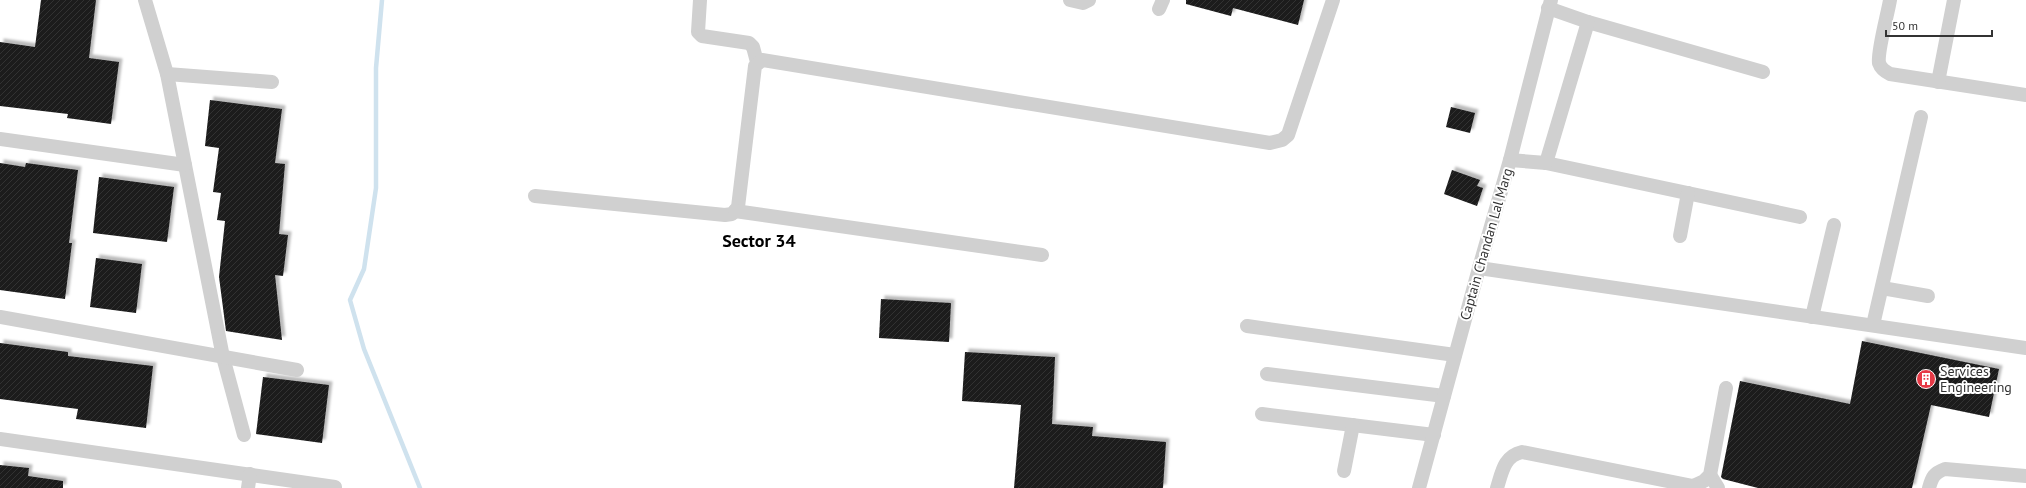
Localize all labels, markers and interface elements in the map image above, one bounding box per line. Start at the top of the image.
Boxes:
scale bar [1886,12,1992,38]
text: 50 m [1892,18,1918,33]
street label: Captain Chandan Lal Marg [1456,166,1516,322]
district label: Sector 34 [722,229,796,252]
place label: Services Engineering [1940,362,2012,396]
building icon: Services Engineering [1915,368,1937,390]

